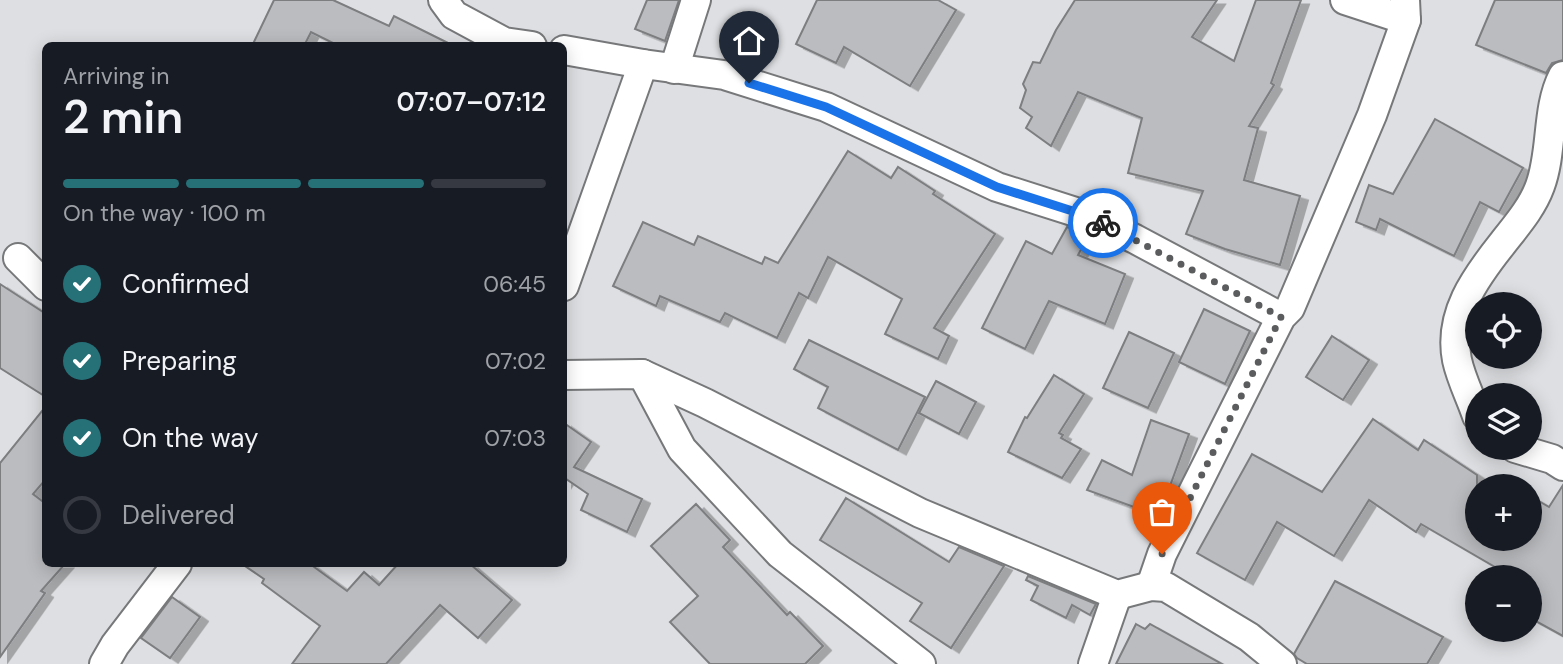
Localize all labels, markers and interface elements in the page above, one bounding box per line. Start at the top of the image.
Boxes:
pin [719,11,779,83]
icon: home [730,22,768,60]
text: Arriving in [63,61,169,91]
text: 07:07–07:12 [397,85,546,119]
text: 2 min [63,87,183,147]
courier [1068,188,1138,258]
text: On the way · 100 m [63,198,266,228]
icon: bike [1084,204,1122,242]
icon: check [63,265,101,303]
text: Confirmed [122,267,249,301]
text: 06:45 [483,269,546,299]
map controls [1465,292,1542,642]
button: locate [1465,292,1542,369]
icon: check [63,342,101,380]
text: Preparing [122,344,237,378]
text: 07:02 [485,346,546,376]
button: layers [1465,383,1542,460]
icon: check [63,419,101,457]
text: On the way [122,421,258,455]
text: 07:03 [484,423,546,453]
button: + [1465,474,1542,551]
pin [1132,482,1192,554]
icon: bag [1143,493,1181,531]
text: Delivered [122,498,235,532]
button: − [1465,565,1542,642]

